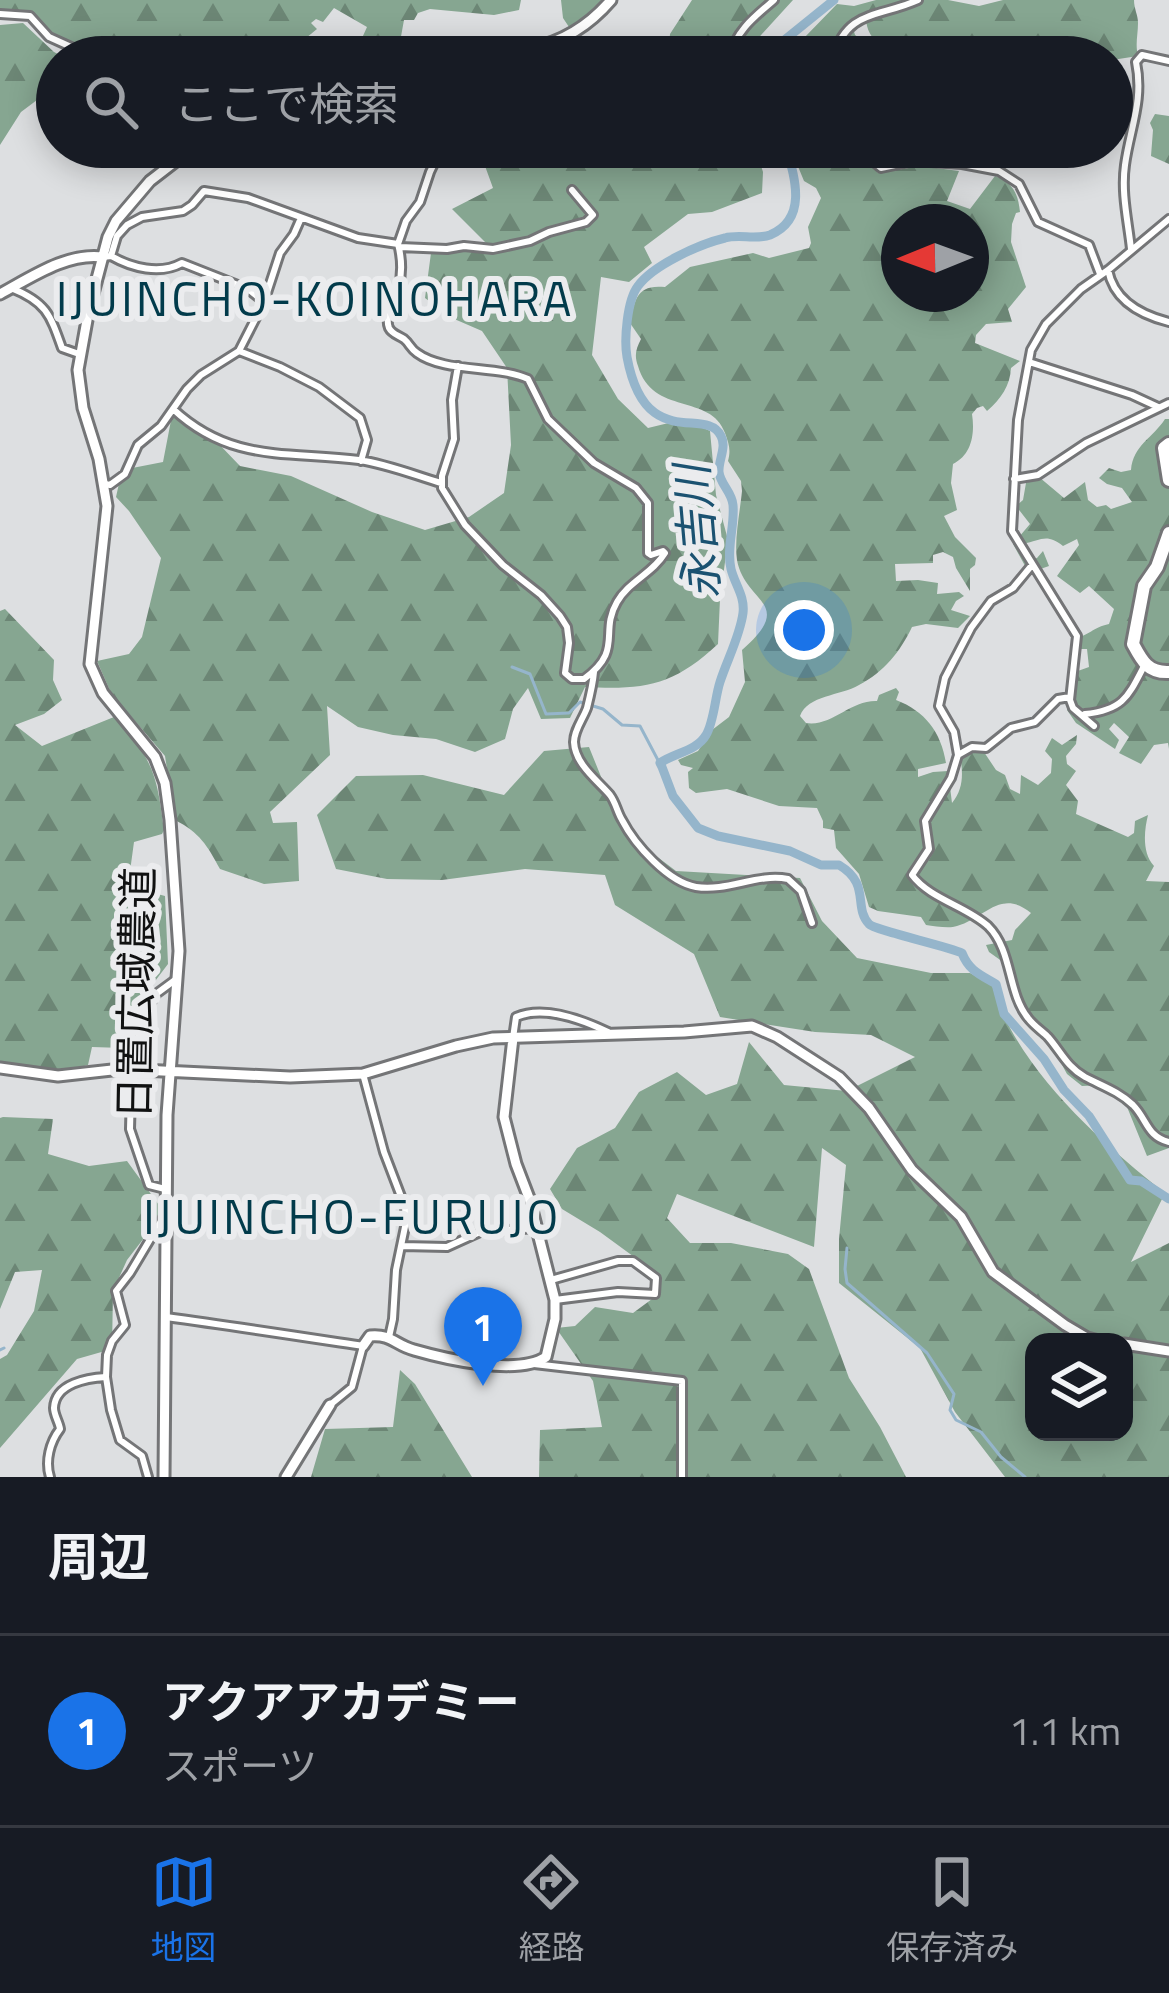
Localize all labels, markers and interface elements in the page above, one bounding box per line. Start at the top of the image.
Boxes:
search box [36,36,1133,168]
icon: search [78,69,144,135]
text: ここで検索 [174,69,399,137]
north arrow [881,204,989,312]
district label: IJUINCHO-KOINOHARA [56,262,574,335]
water label: 永吉川 [656,458,736,602]
your location [774,600,834,660]
street label: 日置広域農道 [101,866,169,1120]
district label: IJUINCHO-FURUJO [143,1180,561,1253]
pin: 1 [444,1287,522,1386]
map controls [1025,1333,1133,1441]
button: layers [1025,1333,1133,1441]
text: 周辺 [48,1517,150,1595]
text: アクアアカデミー [162,1667,520,1735]
text: 1 [76,1701,98,1760]
text: 1.1 km [1009,1701,1121,1760]
text: スポーツ [162,1736,317,1795]
tab: 地図 [151,1849,217,1972]
tab: 経路 [518,1849,584,1972]
tab: 保存済み [886,1849,1018,1972]

